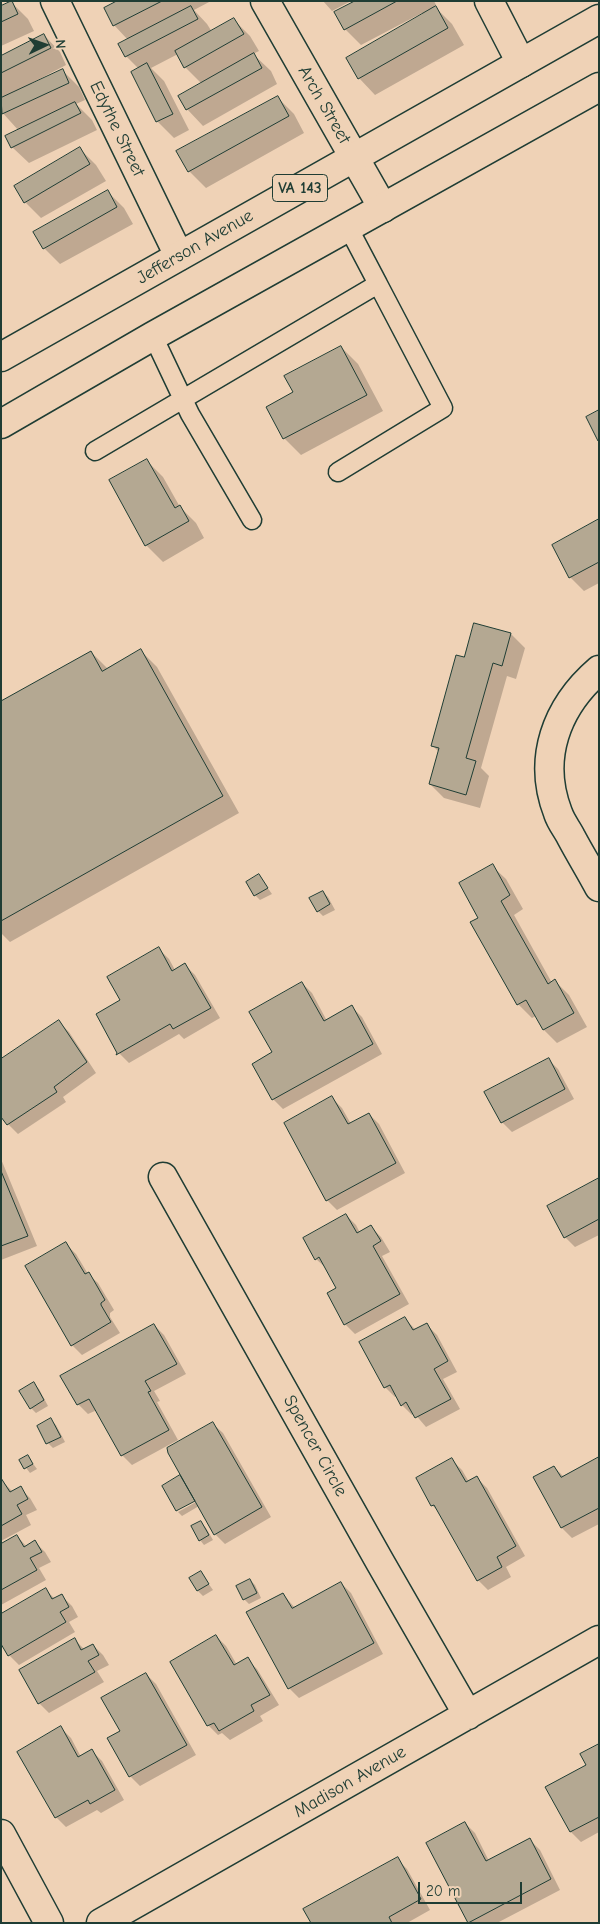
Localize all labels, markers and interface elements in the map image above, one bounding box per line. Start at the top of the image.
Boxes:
north arrow [20,20,70,70]
text: N [52,39,69,49]
street label: Arch Street [293,62,355,148]
street label: Edythe Street [85,78,149,180]
road number: VA 143 [272,174,328,202]
street label: Jefferson Avenue [133,205,257,289]
street label: Spencer Circle [278,1391,352,1501]
street label: Madison Avenue [290,1741,410,1823]
scale bar [420,1872,524,1904]
text: 20 m [426,1882,460,1900]

